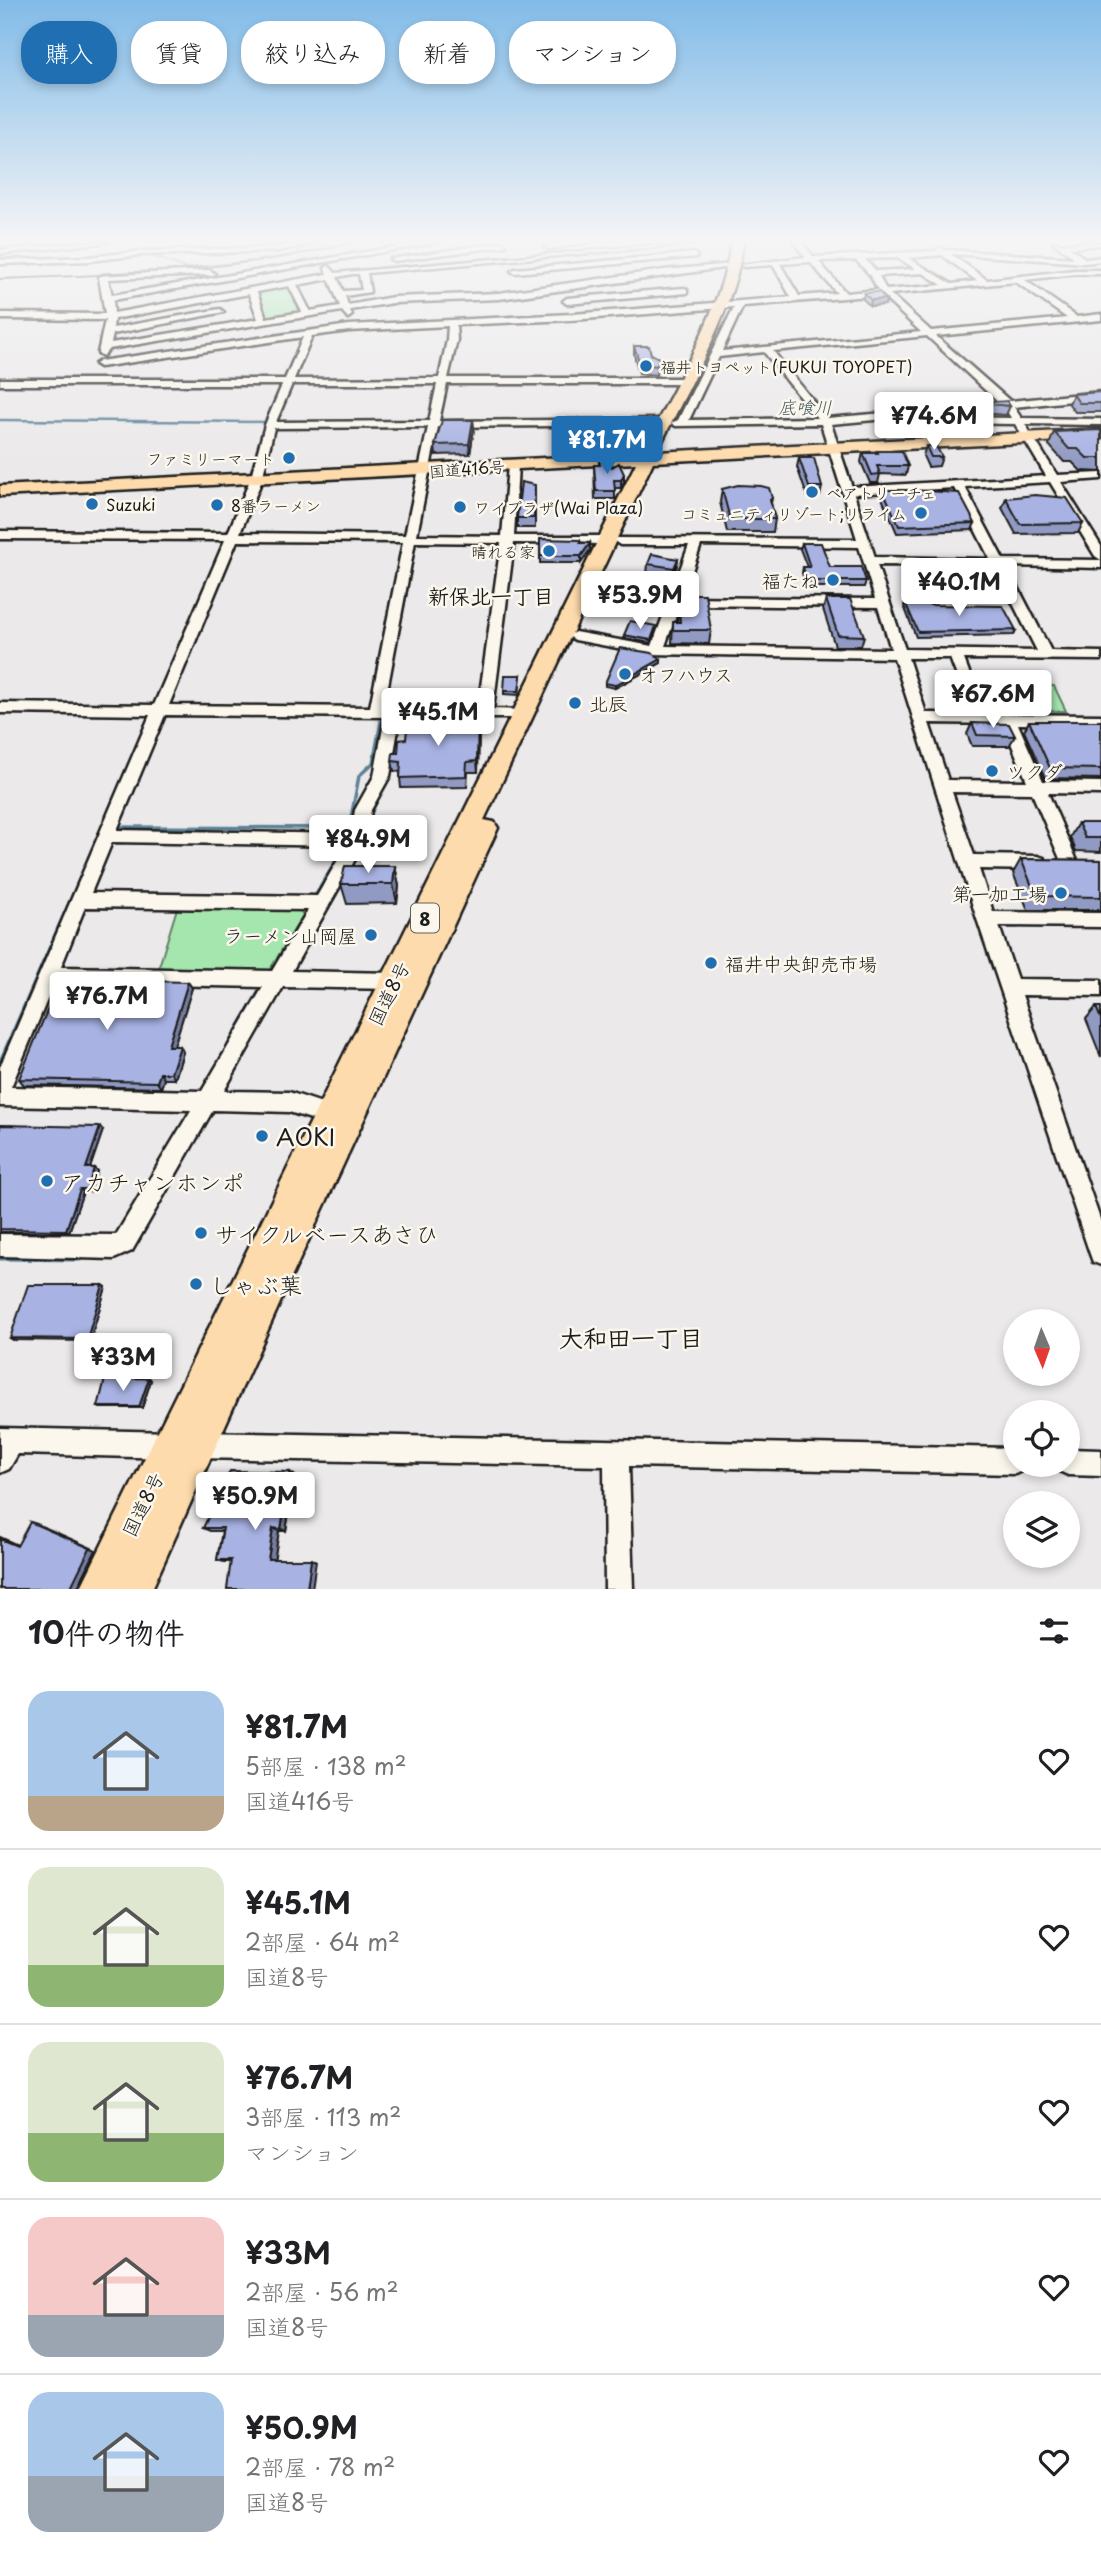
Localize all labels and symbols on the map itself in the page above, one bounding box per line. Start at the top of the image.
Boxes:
place label: 福井トヨペット(FUKUI TOYOPET) [660,354,913,378]
marker: 福井トヨペット(FUKUI TOYOPET) [638,358,654,374]
pin: ¥74.6M [877,392,991,452]
water label: 底喰川 [778,393,832,420]
pin: ¥81.7M [550,416,664,476]
place label: ファミリーマート [147,446,275,470]
marker: ファミリーマート [281,450,297,466]
street label: 国道416号 [428,453,506,483]
place label: ベアトリーチェ [826,480,936,504]
marker: ベアトリーチェ [804,484,820,500]
place label: Suzuki [106,492,155,516]
place label: 8番ラーメン [231,493,321,517]
place label: ワイプラザ(Wai Plaza) [474,495,643,519]
marker: Suzuki [84,496,100,512]
marker: 8番ラーメン [209,497,225,513]
marker: ワイプラザ(Wai Plaza) [452,499,468,515]
place label: コミュニティリゾート;リライム [681,501,907,525]
marker: コミュニティリゾート;リライム [913,505,929,521]
place label: 晴れる家 [471,539,535,563]
marker: 晴れる家 [541,543,557,559]
pin: ¥40.1M [902,558,1016,618]
place label: 福たね [762,566,819,594]
pin: ¥53.9M [583,572,697,631]
marker: 福たね [825,572,841,588]
district label: 新保北一丁目 [428,579,554,611]
place label: オフハウス [639,660,733,688]
marker: オフハウス [617,666,633,682]
pin: ¥67.6M [936,670,1050,730]
pin: ¥45.1M [381,688,495,748]
place label: 北辰 [589,689,628,717]
marker: 北辰 [567,695,583,711]
place label: ツクダ [1006,757,1063,785]
marker: ツクダ [984,763,1000,779]
pin: ¥84.9M [311,816,425,875]
place label: 第一加工場 [952,879,1047,907]
marker: 第一加工場 [1053,885,1069,901]
road number: 8 [411,903,439,932]
place label: ラーメン山岡屋 [224,921,357,949]
marker: ラーメン山岡屋 [363,927,379,943]
place label: 福井中央卸売市場 [725,949,877,977]
marker: 福井中央卸売市場 [703,955,719,971]
street label: 国道8号 [360,956,416,1030]
pin: ¥76.7M [50,972,164,1032]
place label: AOKI [276,1119,335,1154]
marker: AOKI [254,1128,270,1144]
place label: アカチャンホンポ [61,1164,245,1199]
marker: アカチャンホンポ [39,1173,55,1189]
place label: サイクルベースあさひ [215,1216,439,1251]
marker: サイクルベースあさひ [193,1225,209,1241]
place label: しゃぶ葉 [210,1267,302,1302]
marker: しゃぶ葉 [188,1276,204,1292]
north arrow [1003,1309,1080,1386]
district label: 大和田一丁目 [559,1319,703,1355]
pin: ¥33M [82,1334,164,1393]
street label: 国道8号 [114,1467,170,1541]
pin: ¥50.9M [198,1472,312,1532]

